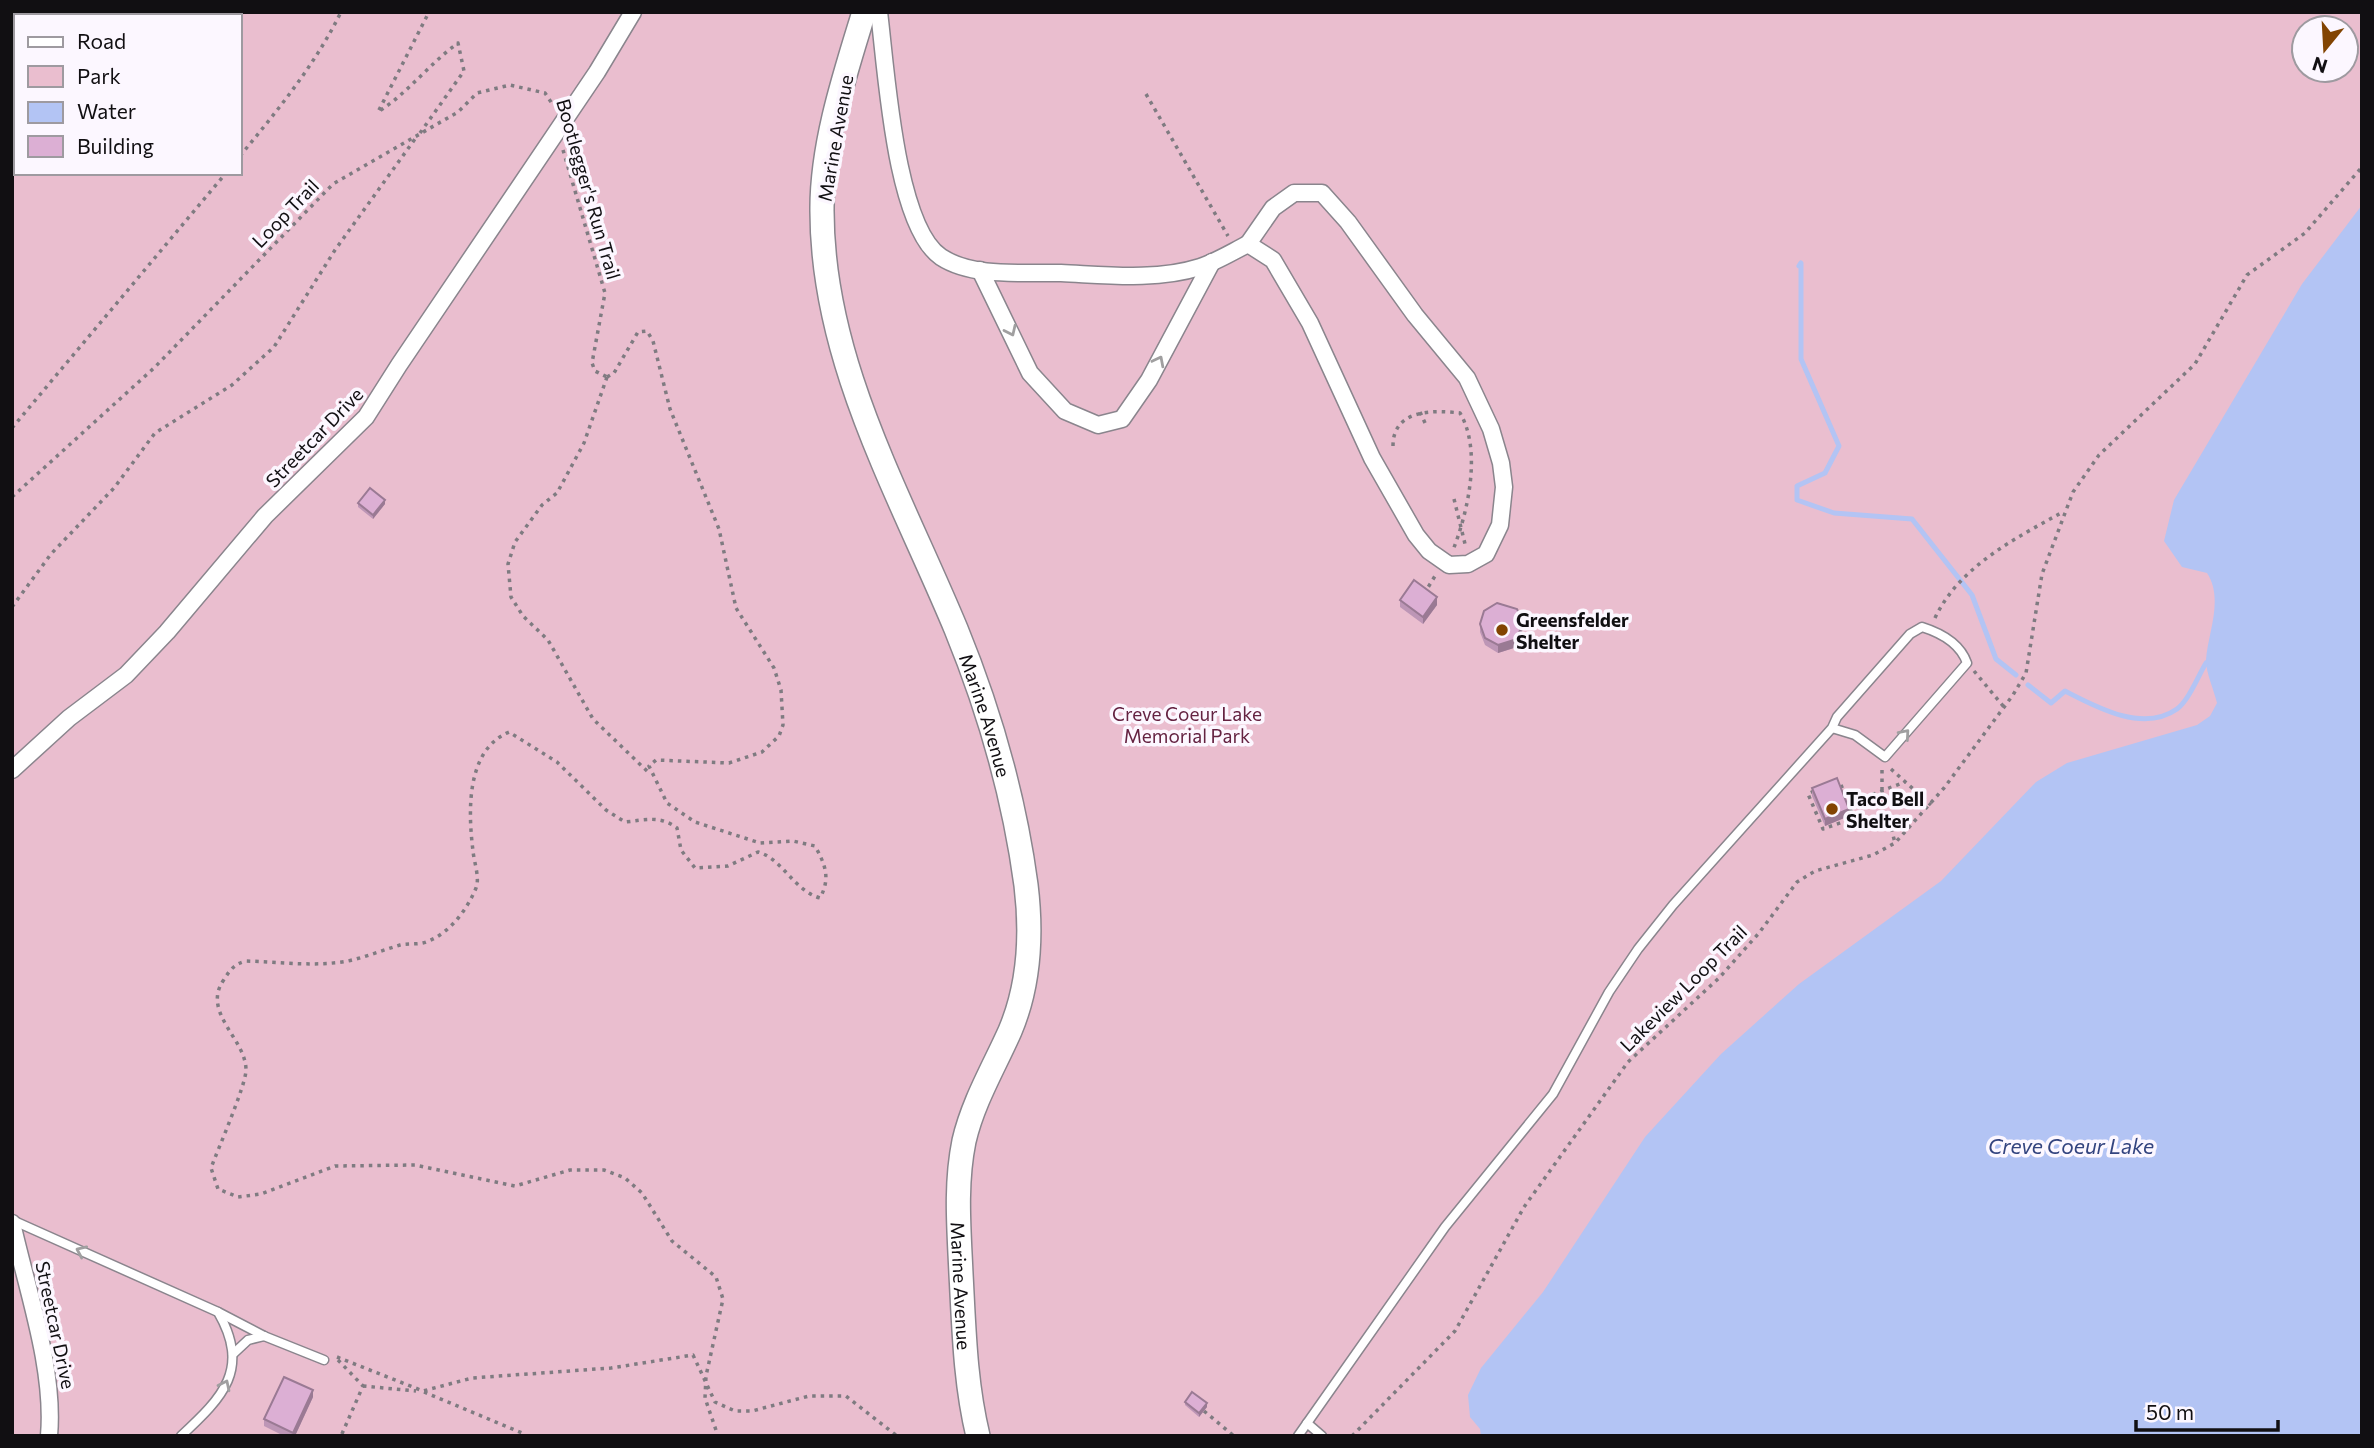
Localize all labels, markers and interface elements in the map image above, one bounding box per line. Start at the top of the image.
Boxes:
legend [14,14,242,175]
north arrow [2290,14,2360,84]
text: Road [77,28,126,53]
text: N [2309,53,2330,79]
text: Park [77,63,121,88]
street label: Marine Avenue [813,73,857,203]
street label: Bootlegger's Run Trail [552,96,626,282]
text: Water [77,98,136,123]
text: Building [77,133,154,158]
street label: Loop Trail [247,174,323,252]
one-way arrow [1003,324,1017,336]
one-way arrow [1150,356,1164,368]
street label: Streetcar Drive [261,382,367,492]
place label: Greensfelder Shelter [1516,608,1629,653]
marker: Greensfelder Shelter [1494,622,1510,638]
street label: Marine Avenue [955,650,1016,779]
park label: Creve Coeur Lake Memorial Park [1112,702,1262,747]
one-way arrow [1897,729,1909,742]
place label: Taco Bell Shelter [1846,787,1924,832]
marker: Taco Bell Shelter [1824,801,1840,817]
street label: Lakeview Loop Trail [1615,920,1751,1056]
water label: Creve Coeur Lake [1988,1133,2154,1158]
street label: Marine Avenue [947,1221,977,1351]
one-way arrow [76,1245,88,1259]
street label: Streetcar Drive [31,1259,81,1391]
one-way arrow [216,1379,230,1392]
scale bar [2136,1388,2278,1432]
text: 50 m [2146,1399,2194,1424]

